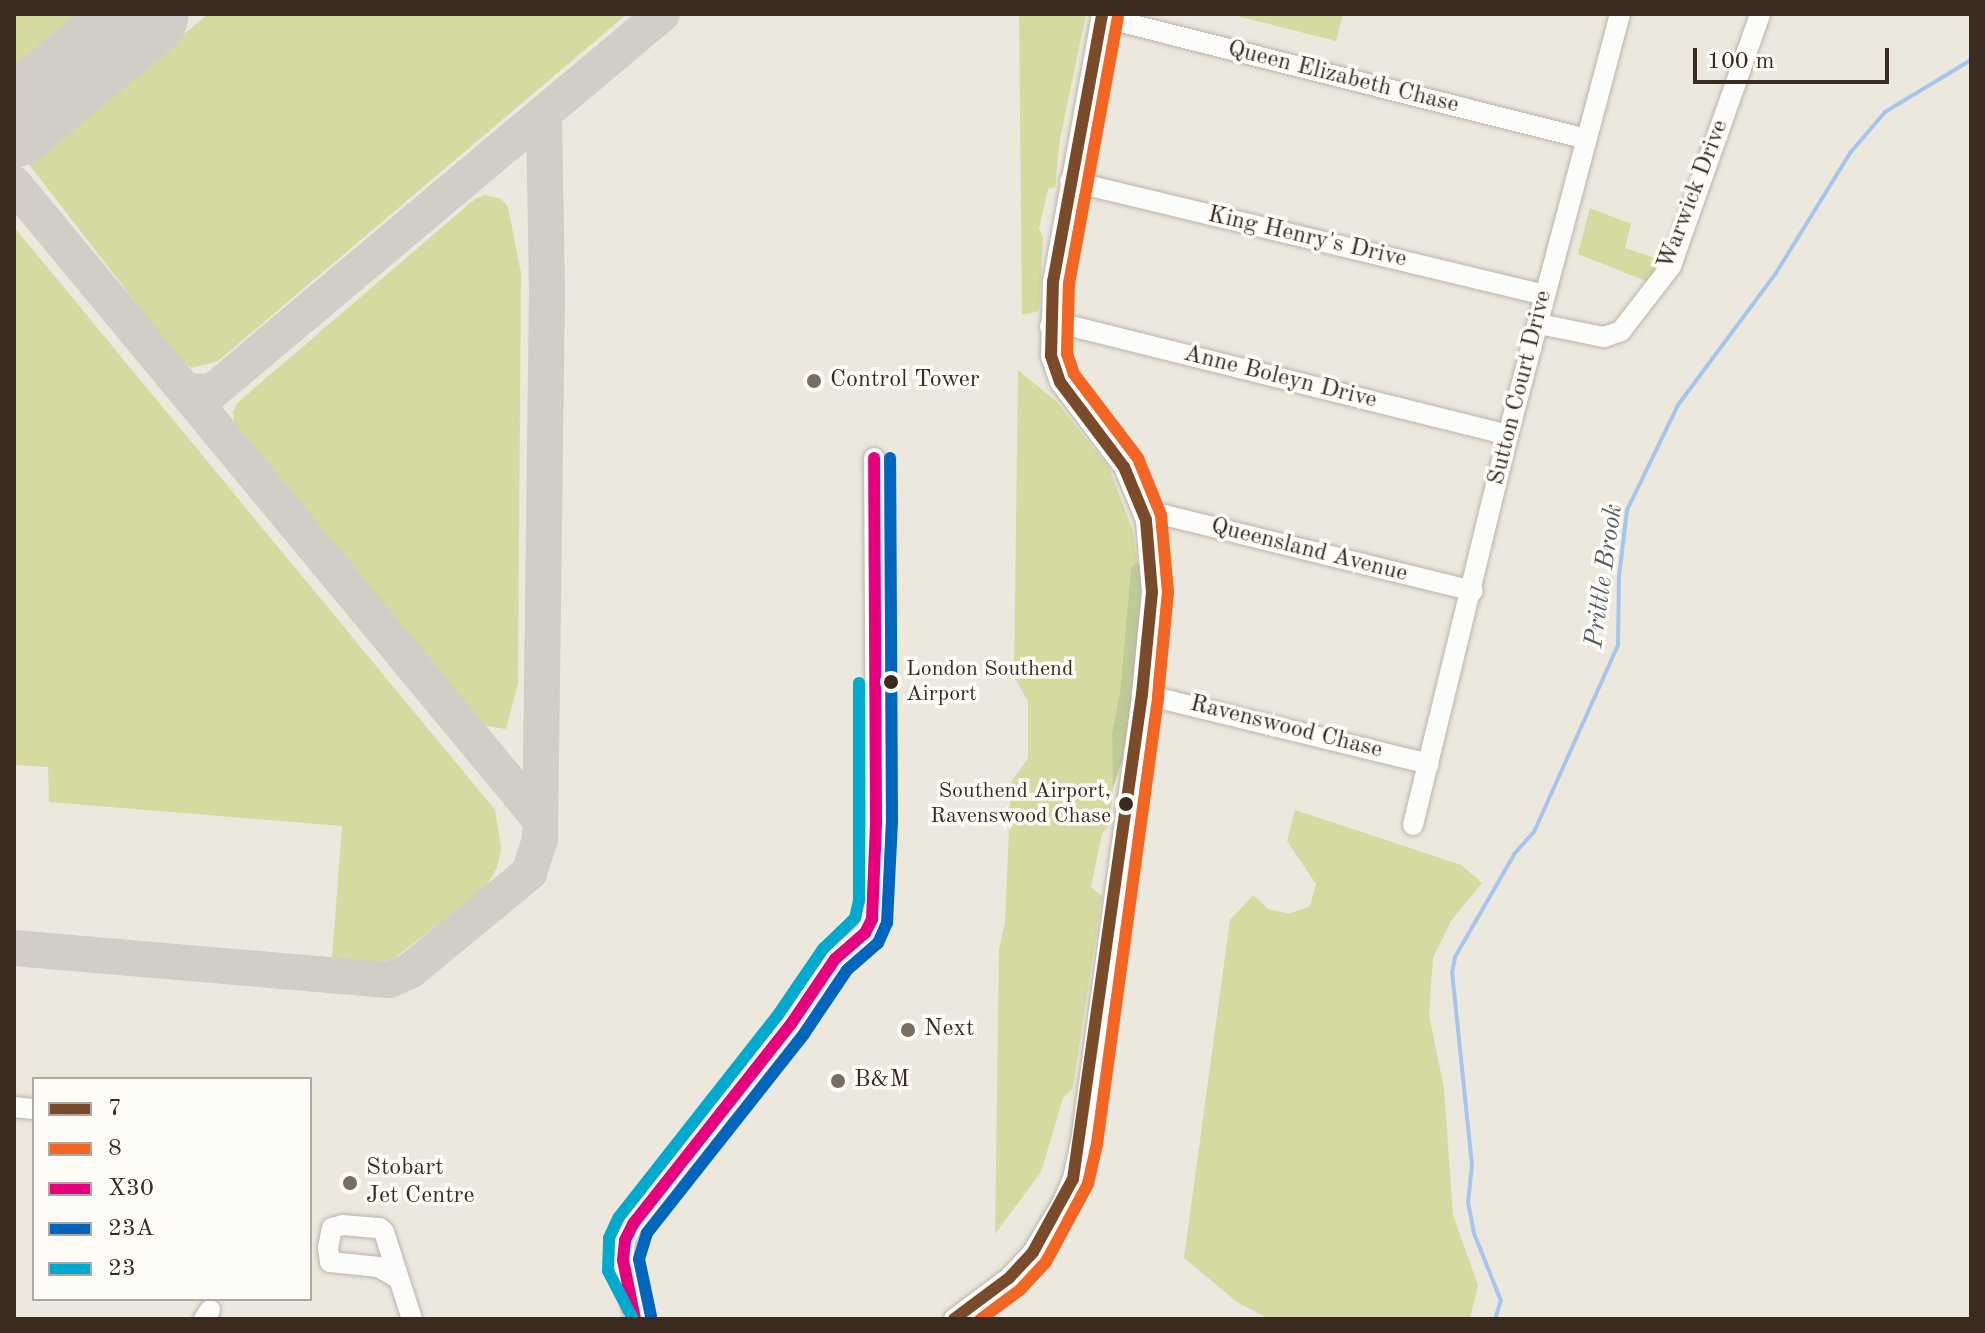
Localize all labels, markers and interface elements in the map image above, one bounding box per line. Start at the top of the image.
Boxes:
scale bar [1697,32,1893,82]
street label: Queen Elizabeth Chase [1224,35,1462,121]
text: 100 m [1707,50,1775,74]
street label: Warwick Drive [1652,116,1736,274]
street label: King Henry's Drive [1205,201,1409,275]
street label: Sutton Court Drive [1483,288,1559,488]
street label: Anne Boleyn Drive [1180,340,1380,416]
place label: Control Tower [830,367,980,395]
marker: Control Tower [805,372,823,390]
water label: Prittle Brook [1579,502,1631,650]
street label: Queensland Avenue [1208,513,1410,589]
place label: London Southend Airport [906,656,1073,708]
marker: London Southend Airport [883,674,899,690]
street label: Ravenswood Chase [1187,690,1385,766]
place label: Southend Airport, Ravenswood Chase [930,778,1111,830]
marker: Southend Airport, Ravenswood Chase [1118,796,1134,812]
place label: Next [924,1016,974,1044]
marker: Next [899,1021,917,1039]
place label: B&M [854,1067,910,1095]
marker: B&M [829,1072,847,1090]
legend [32,1077,312,1301]
text: 7 [108,1097,122,1121]
text: 8 [108,1137,122,1161]
place label: Stobart Jet Centre [366,1155,474,1211]
marker: Stobart Jet Centre [341,1174,359,1192]
text: X30 [108,1177,154,1201]
text: 23A [108,1217,154,1241]
text: 23 [108,1257,136,1281]

